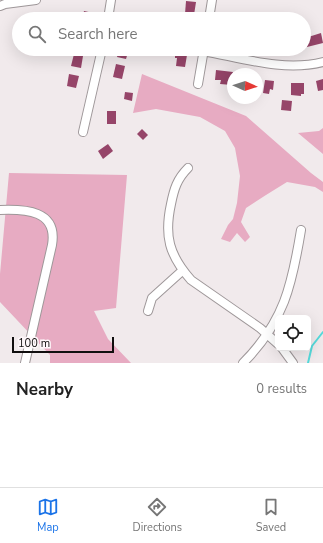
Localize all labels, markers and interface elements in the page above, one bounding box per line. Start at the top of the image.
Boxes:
search box [12,12,311,56]
icon: search [26,23,48,45]
text: Search here [58,24,138,44]
north arrow [227,68,263,104]
map controls [275,315,311,351]
button: locate [275,315,311,351]
scale bar [12,335,114,354]
text: 100 m [18,336,50,351]
text: Nearby [16,378,73,401]
text: 0 results [256,380,307,398]
tab: Map [37,496,59,535]
tab: Directions [133,496,182,535]
tab: Saved [256,496,286,535]

